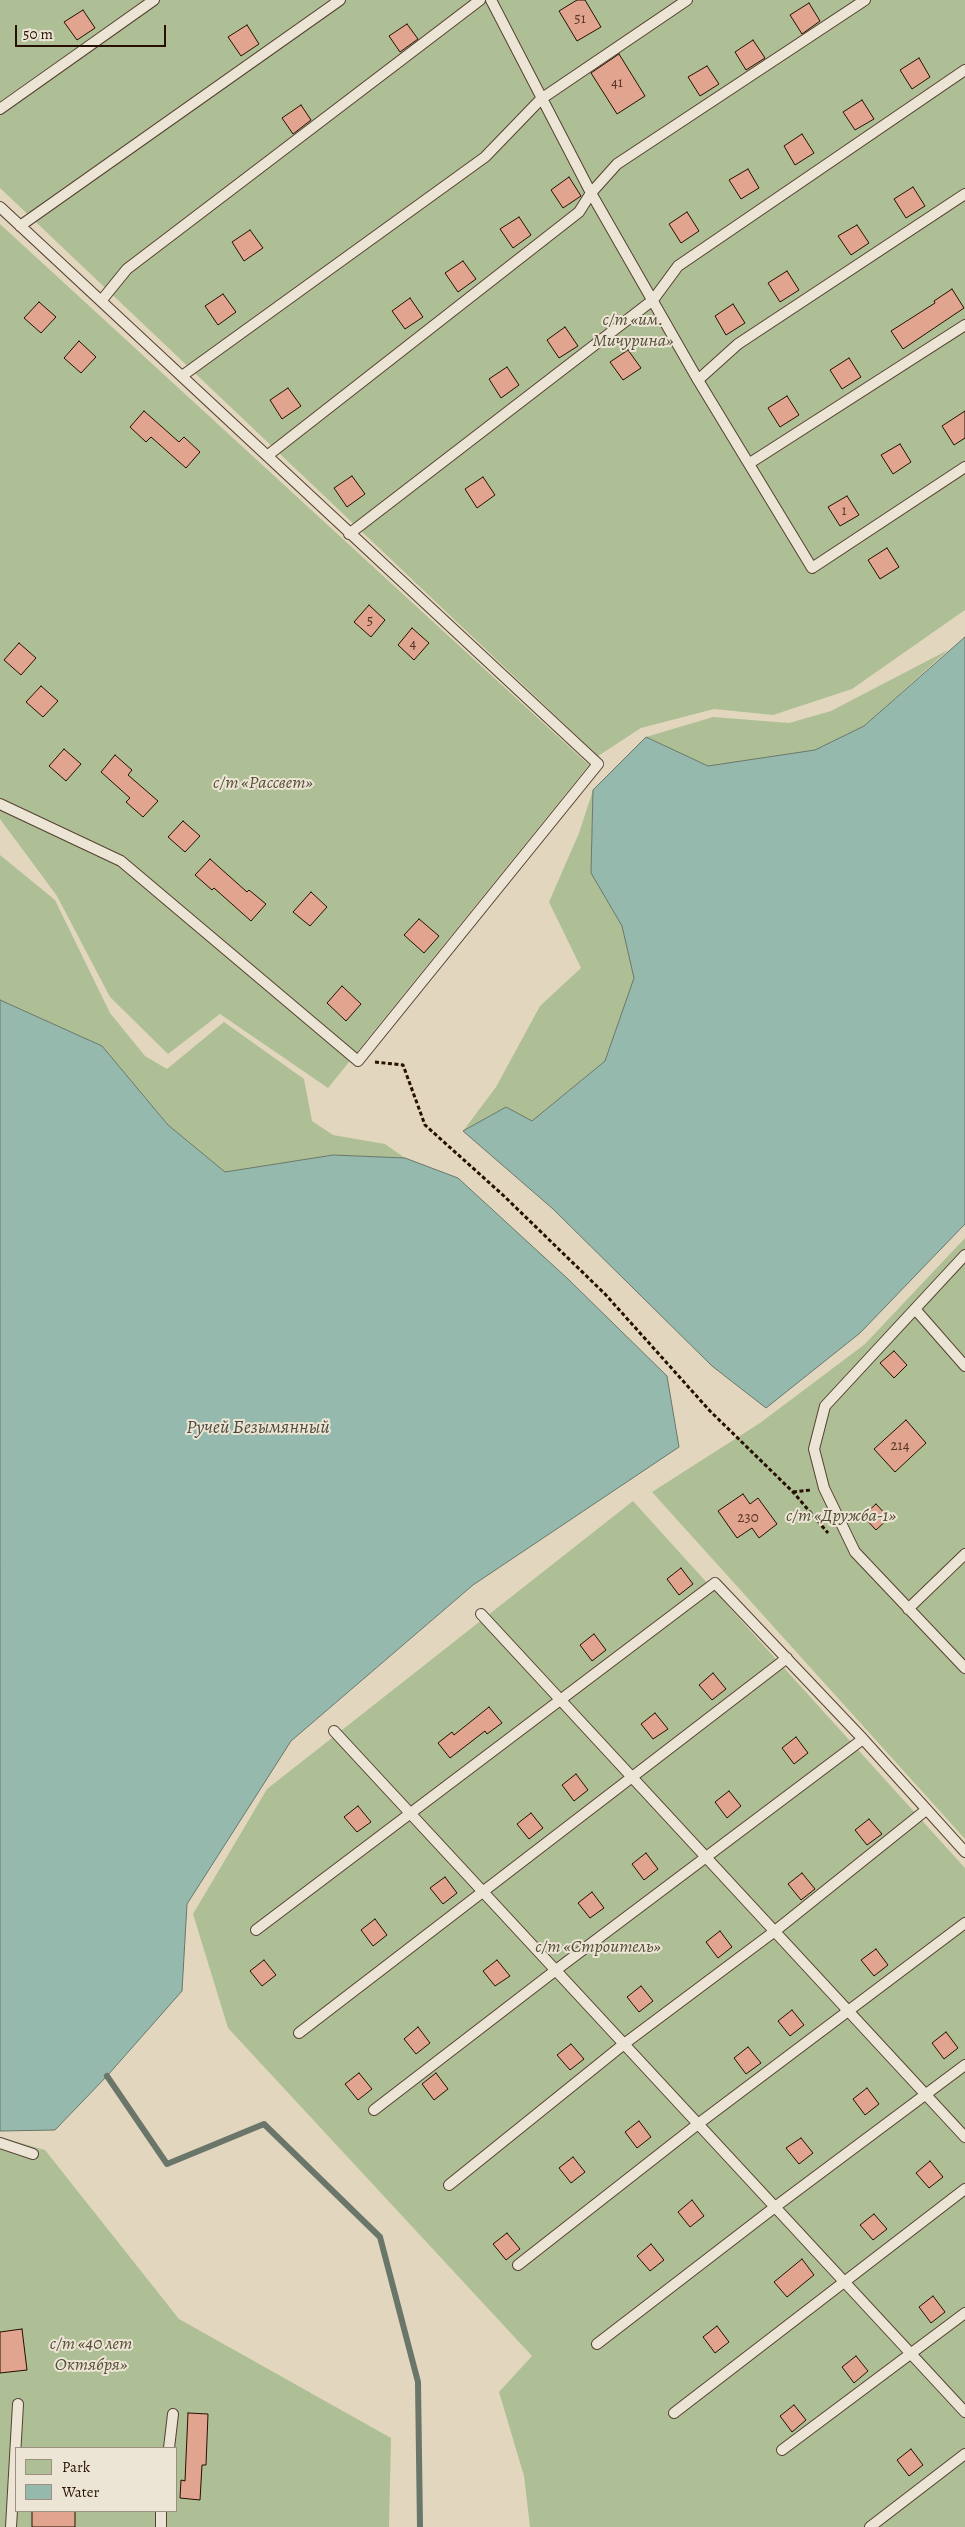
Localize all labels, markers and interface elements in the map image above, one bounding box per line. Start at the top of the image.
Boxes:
house number: 51 [574,10,586,28]
scale bar [18,15,169,47]
text: 50 m [23,24,53,44]
house number: 41 [611,74,623,92]
park label: с/т «им. Мичурина» [593,310,673,352]
house number: 1 [841,502,847,520]
house number: 5 [367,612,373,630]
house number: 4 [410,635,416,653]
park label: с/т «Рассвет» [213,773,313,795]
water label: Ручей Безымянный [186,1417,330,1439]
house number: 214 [890,1437,910,1455]
park label: с/т «Дружба-1» [786,1506,896,1528]
house number: 230 [737,1509,759,1527]
park label: с/т «Строитель» [535,1937,661,1959]
park label: с/т «40 лет Октября» [50,2334,132,2376]
legend [15,2447,178,2512]
text: Park [62,2457,90,2477]
text: Water [62,2482,99,2502]

